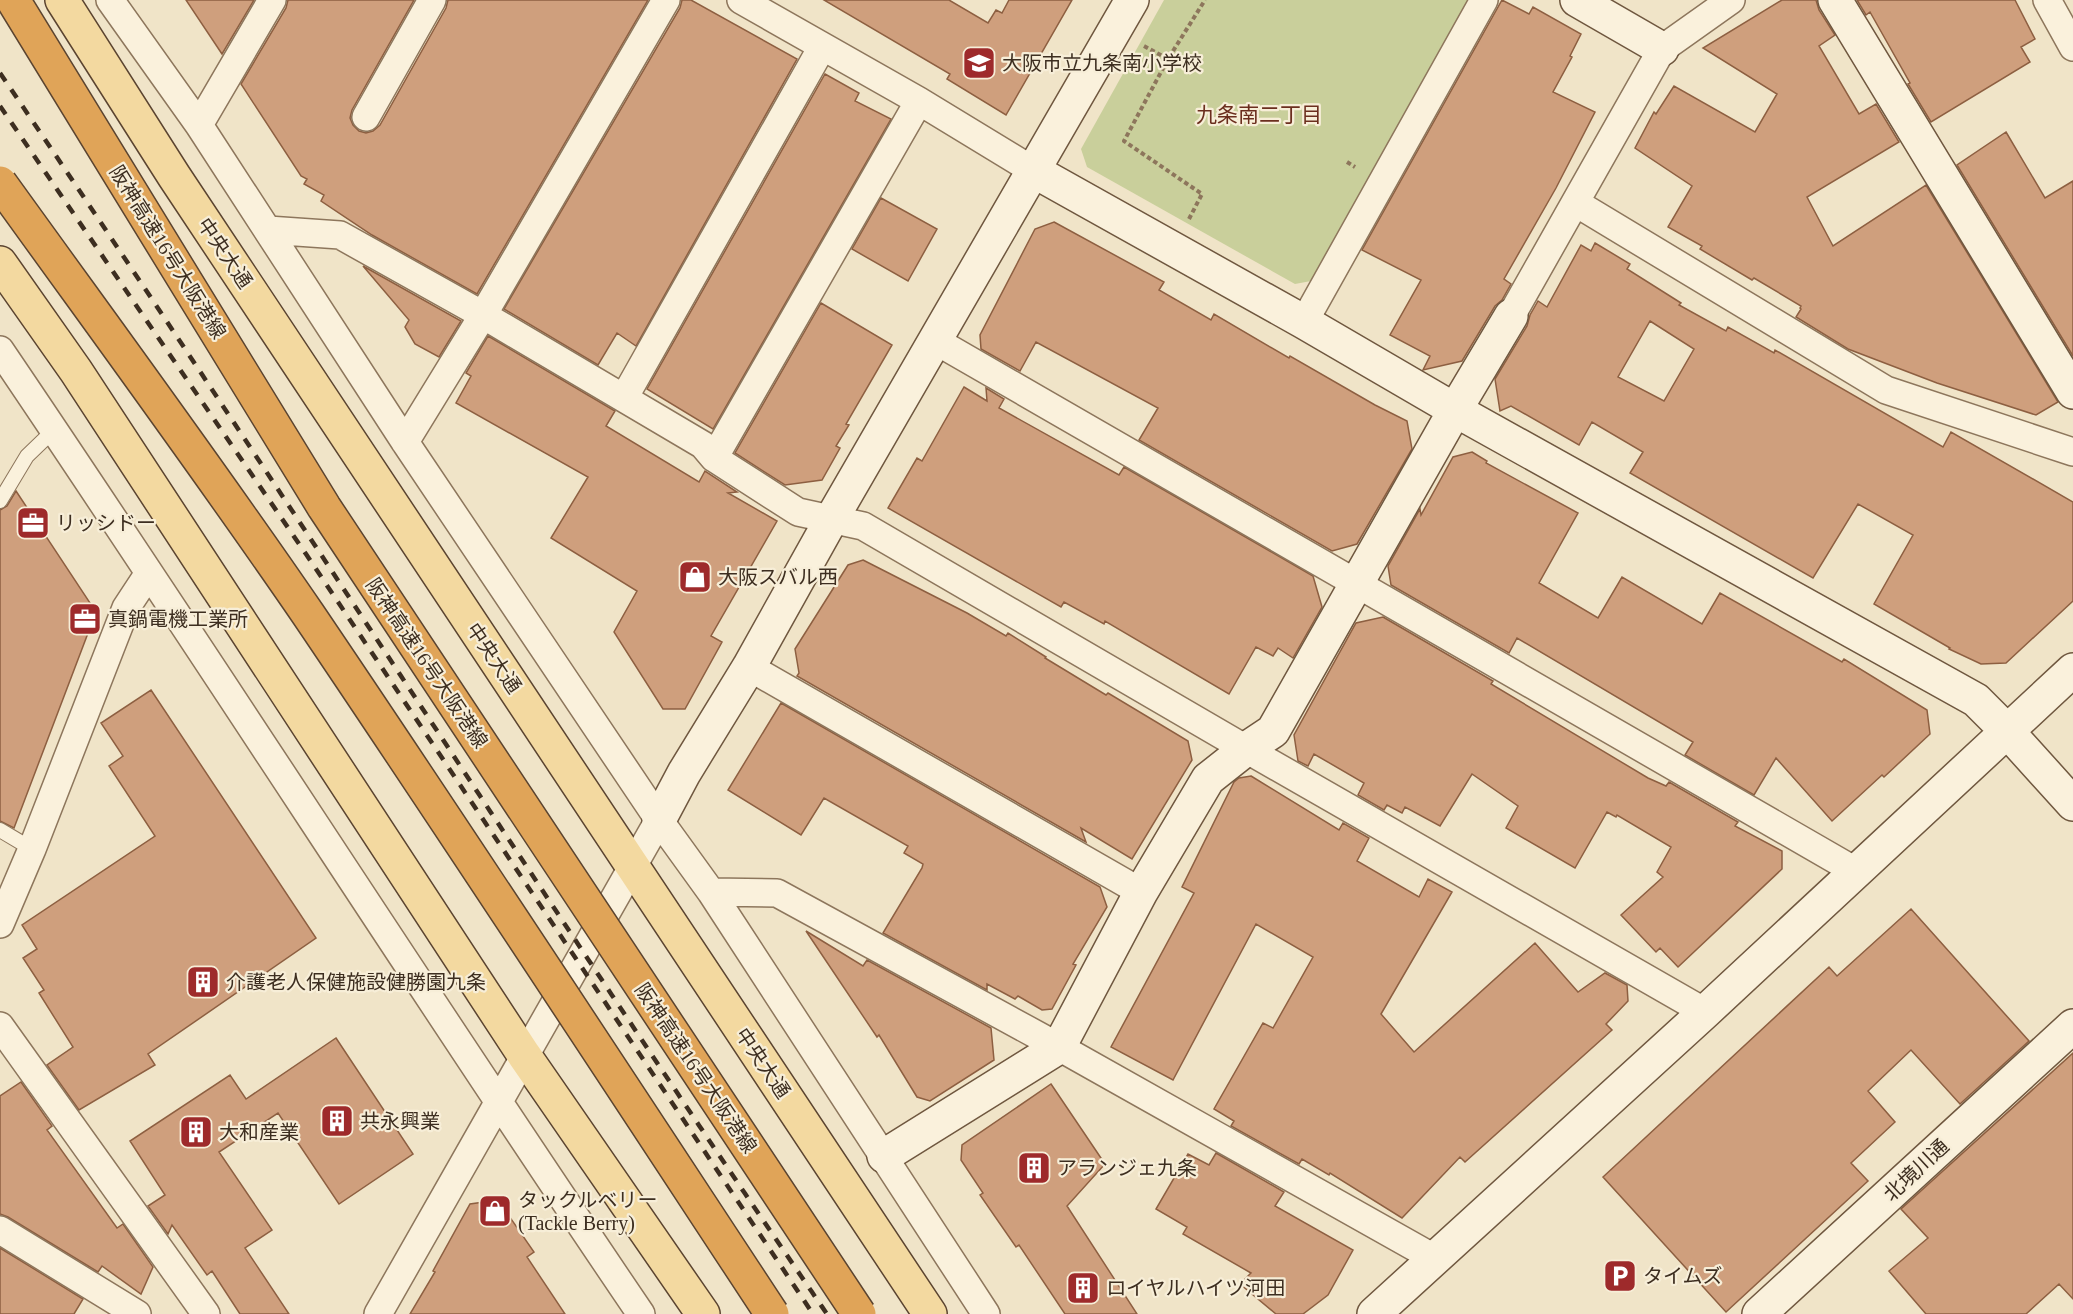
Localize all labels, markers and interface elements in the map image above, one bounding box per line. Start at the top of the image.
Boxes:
school or university icon: 大阪市立九条南小学校 [961,45,997,81]
place label: 大阪市立九条南小学校 [1002,52,1202,74]
district label: 九条南二丁目 [1196,103,1322,127]
street label: 阪神高速16号大阪港線 [106,161,230,343]
street label: 中央大通 [194,214,256,292]
office icon: リッシドー [15,505,51,541]
place label: リッシドー [56,512,156,534]
shop icon: 大阪スバル西 [677,559,713,595]
place label: 大阪スバル西 [718,566,838,588]
street label: 阪神高速16号大阪港線 [362,574,492,752]
office icon: 真鍋電機工業所 [67,601,103,637]
place label: 真鍋電機工業所 [108,608,248,630]
street label: 中央大通 [463,619,525,697]
building icon: 介護老人保健施設健勝園九条 [185,964,221,1000]
place label: 介護老人保健施設健勝園九条 [226,971,486,993]
street label: 阪神高速16号大阪港線 [631,979,761,1157]
street label: 中央大通 [732,1024,794,1102]
building icon: 共永興業 [319,1103,355,1139]
place label: 共永興業 [360,1110,440,1132]
building icon: 大和産業 [178,1114,214,1150]
place label: 大和産業 [219,1121,299,1143]
street label: 北境川通 [1879,1135,1953,1205]
building icon: アランジェ九条 [1016,1150,1052,1186]
place label: アランジェ九条 [1057,1157,1197,1179]
place label: タックルベリー (Tackle Berry) [518,1189,657,1235]
shop icon: タックルベリー (Tackle Berry) [477,1193,513,1229]
parking icon: タイムズ [1602,1258,1638,1294]
place label: タイムズ [1643,1265,1723,1287]
building icon: ロイヤルハイツ河田 [1065,1270,1101,1306]
place label: ロイヤルハイツ河田 [1106,1277,1285,1299]

